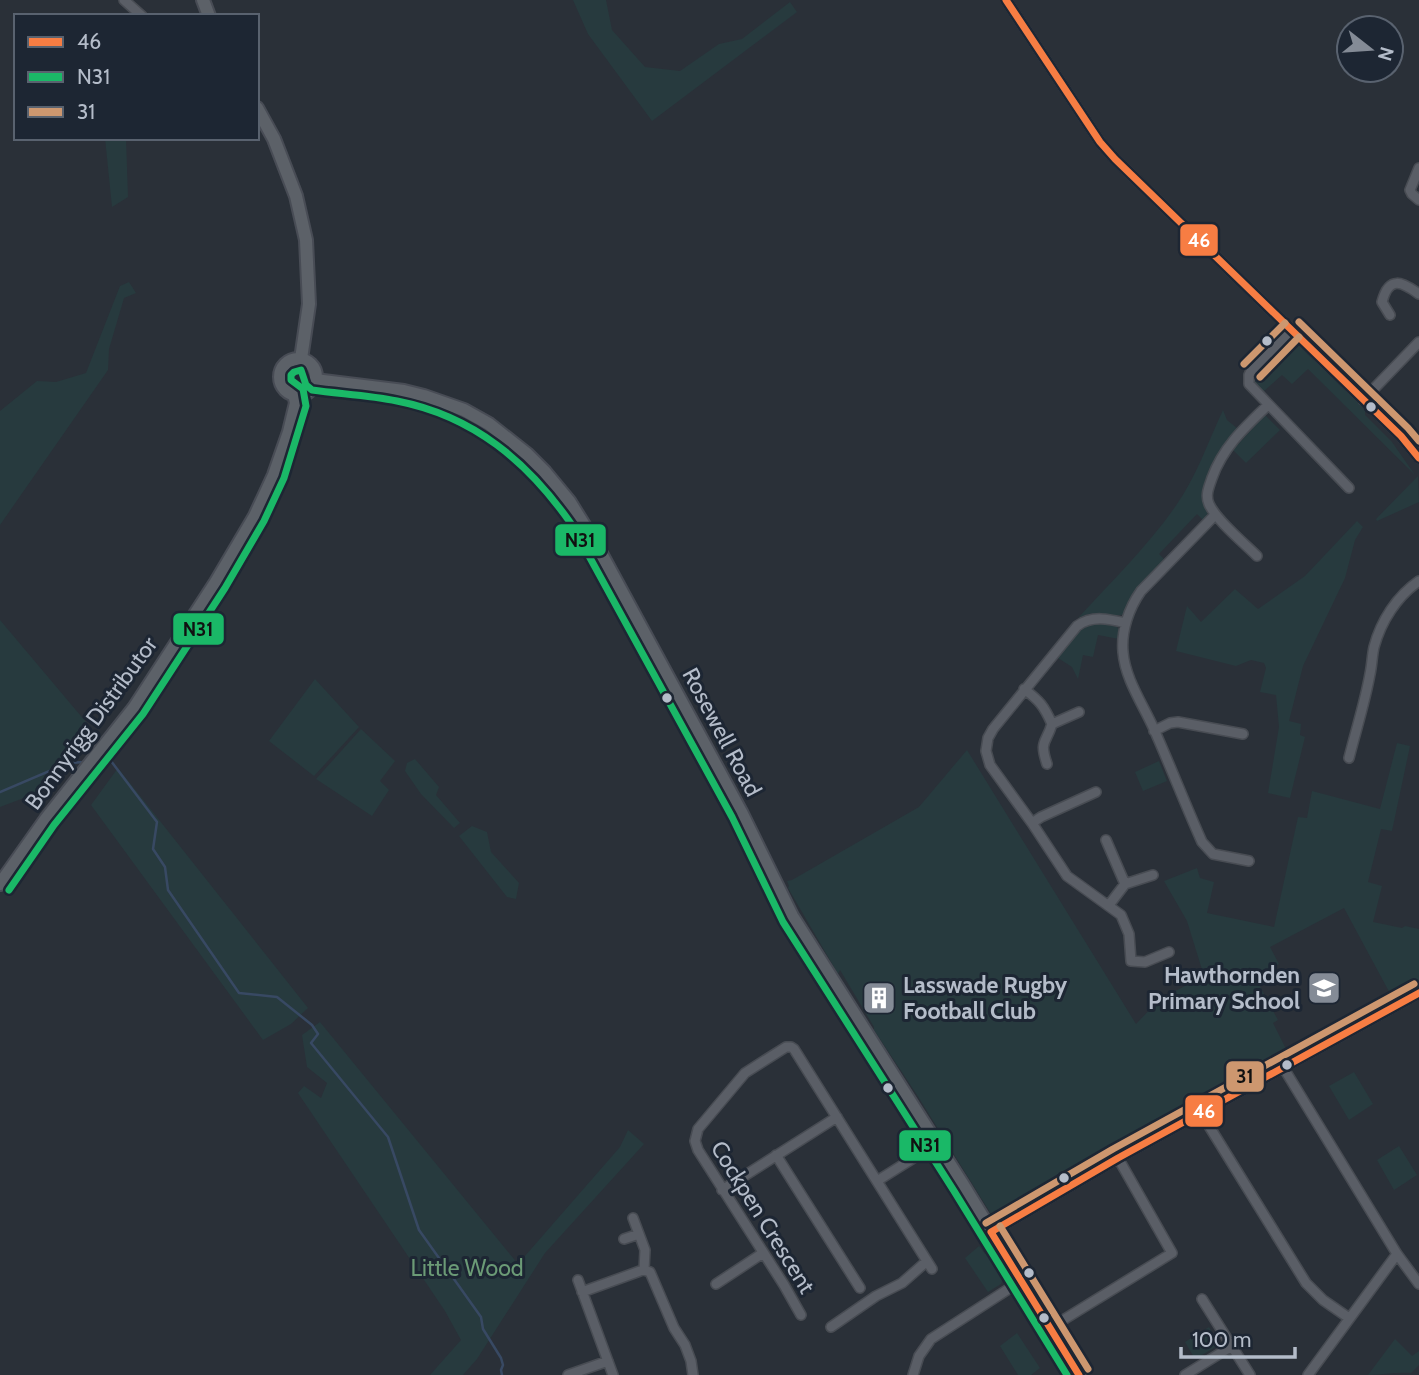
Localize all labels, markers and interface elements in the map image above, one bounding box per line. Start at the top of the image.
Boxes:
legend [14,14,259,140]
north arrow [1335,14,1405,84]
text: 46 [77,29,101,54]
text: N [1373,44,1399,64]
text: N31 [77,64,110,89]
text: 31 [77,99,95,124]
line badge: 46 [1179,223,1219,257]
text: 46 [1188,229,1210,252]
unlabelled marker [1260,334,1274,348]
unlabelled marker [1364,400,1378,414]
line badge: N31 [554,523,607,557]
text: N31 [565,529,595,552]
line badge: N31 [172,612,225,646]
text: N31 [183,618,213,641]
street label: Bonnyrigg Distributor [19,631,164,815]
street label: Rosewell Road [676,663,768,801]
unlabelled marker [660,691,674,705]
place label: Hawthornden Primary School [1148,961,1300,1015]
school or university icon: Hawthornden Primary School [1305,969,1343,1007]
place label: Lasswade Rugby Football Club [903,971,1068,1025]
building icon: Lasswade Rugby Football Club [860,979,898,1017]
unlabelled marker [1280,1058,1294,1072]
line badge: 31 [1225,1060,1265,1093]
text: 31 [1236,1065,1254,1088]
unlabelled marker [881,1081,895,1095]
line badge: 46 [1184,1094,1224,1128]
text: 46 [1193,1100,1215,1123]
line badge: N31 [898,1129,952,1162]
text: N31 [910,1134,940,1157]
street label: Cockpen Crescent [705,1136,821,1299]
unlabelled marker [1057,1171,1071,1185]
park label: Little Wood [410,1254,524,1282]
unlabelled marker [1022,1266,1036,1280]
unlabelled marker [1037,1311,1051,1325]
scale bar [1181,1316,1295,1360]
text: 100 m [1192,1327,1251,1352]

